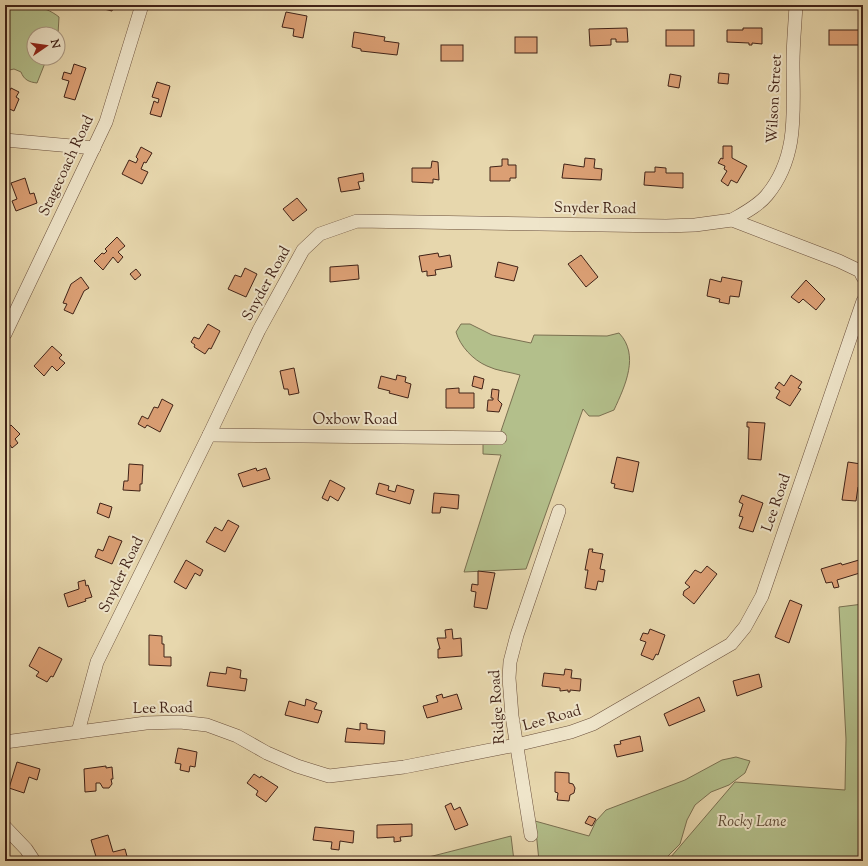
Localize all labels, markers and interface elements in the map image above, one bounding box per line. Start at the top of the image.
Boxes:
north arrow [26,26,66,66]
text: N [46,37,64,50]
street label: Wilson Street [762,54,788,144]
street label: Stagecoach Road [34,112,100,220]
street label: Snyder Road [554,198,637,220]
street label: Snyder Road [238,242,296,325]
street label: Oxbow Road [313,410,398,431]
street label: Lee Road [757,471,797,535]
street label: Snyder Road [94,533,150,617]
street label: Ridge Road [485,669,511,745]
street label: Lee Road [133,698,194,720]
street label: Lee Road [520,701,584,737]
park label: Rocky Lane [718,812,786,833]

